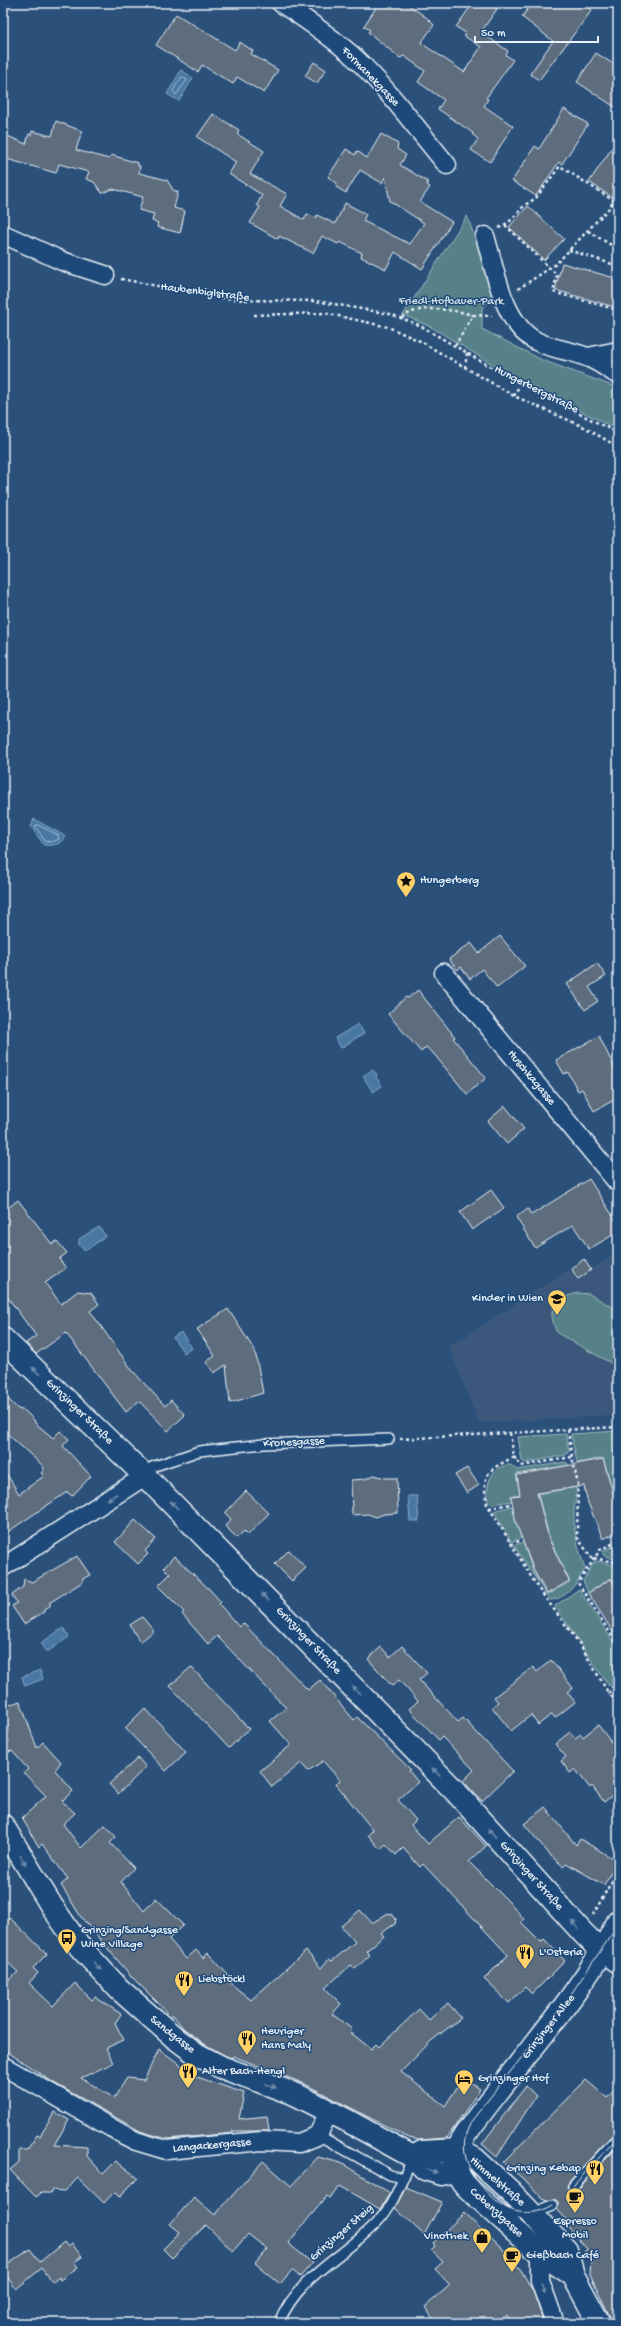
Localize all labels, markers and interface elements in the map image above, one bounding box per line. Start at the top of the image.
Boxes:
scale bar [475,18,598,44]
text: 50 m [481,27,506,41]
street label: Formanekgasse [337,44,403,110]
street label: Haubenbiglstraße [160,281,251,305]
park label: Friedl-Hofbauer-Park [397,295,505,309]
street label: Hungerbergstraße [491,363,581,418]
place icon: Hungerberg [395,870,417,898]
place label: Hungerberg [420,874,479,888]
street label: Huschkagasse [504,1047,559,1109]
school or university icon: Kinder in Wien [546,1288,568,1316]
place label: Kinder in Wien [472,1292,543,1306]
one-way arrow [31,1366,41,1376]
street label: Grinzinger Straße [42,1376,116,1448]
street label: Kronesgasse [263,1434,326,1452]
one-way arrow [107,1493,117,1501]
one-way arrow [169,1500,179,1510]
one-way arrow [260,1592,270,1602]
street label: Grinzinger Straße [272,1604,344,1678]
one-way arrow [351,1685,361,1695]
one-way arrow [431,1767,441,1777]
one-way arrow [488,1828,497,1838]
street label: Grinzinger Straße [496,1838,566,1914]
one-way arrow [20,1854,27,1866]
one-way arrow [570,1920,580,1930]
place label: Grinzing/Sandgasse Wine Village [81,1924,179,1952]
bus stop icon: Grinzing/Sandgasse Wine Village [56,1927,78,1955]
restaurant icon: L'Osteria [514,1942,536,1970]
place label: L'Osteria [539,1946,583,1960]
one-way arrow [93,1961,102,1971]
restaurant icon: Liebstöckl [173,1969,195,1997]
place label: Liebstöckl [198,1973,245,1987]
street label: Grinzinger Allee [519,1991,579,2062]
street label: Sandgasse [147,2013,198,2057]
place label: Heuriger Hans Maly [261,2025,311,2053]
restaurant icon: Heuriger Hans Maly [236,2028,258,2056]
restaurant icon: Alter Bach-Hengl [177,2061,199,2089]
place label: Alter Bach-Hengl [202,2065,286,2079]
hotel icon: Grinzinger Hof [453,2068,475,2096]
place label: Grinzinger Hof [478,2072,550,2086]
one-way arrow [265,2083,277,2089]
street label: Langackergasse [172,2136,253,2156]
street label: Himmelstraße [466,2154,528,2210]
restaurant icon: Grinzing Kebap [584,2158,606,2186]
place label: Grinzing Kebap [506,2162,581,2176]
one-way arrow [426,2168,438,2174]
street label: Cobenzlgasse [466,2185,526,2241]
cafe icon: Espresso Mobil [564,2186,586,2214]
street label: Grinzinger Steig [307,2201,377,2264]
place label: Espresso Mobil [553,2215,597,2243]
shop icon: Vinothek [471,2226,493,2254]
place label: Vinothek [423,2230,470,2244]
cafe icon: Gießbach Café [501,2245,523,2273]
place label: Gießbach Café [526,2249,600,2263]
one-way arrow [540,2283,546,2295]

